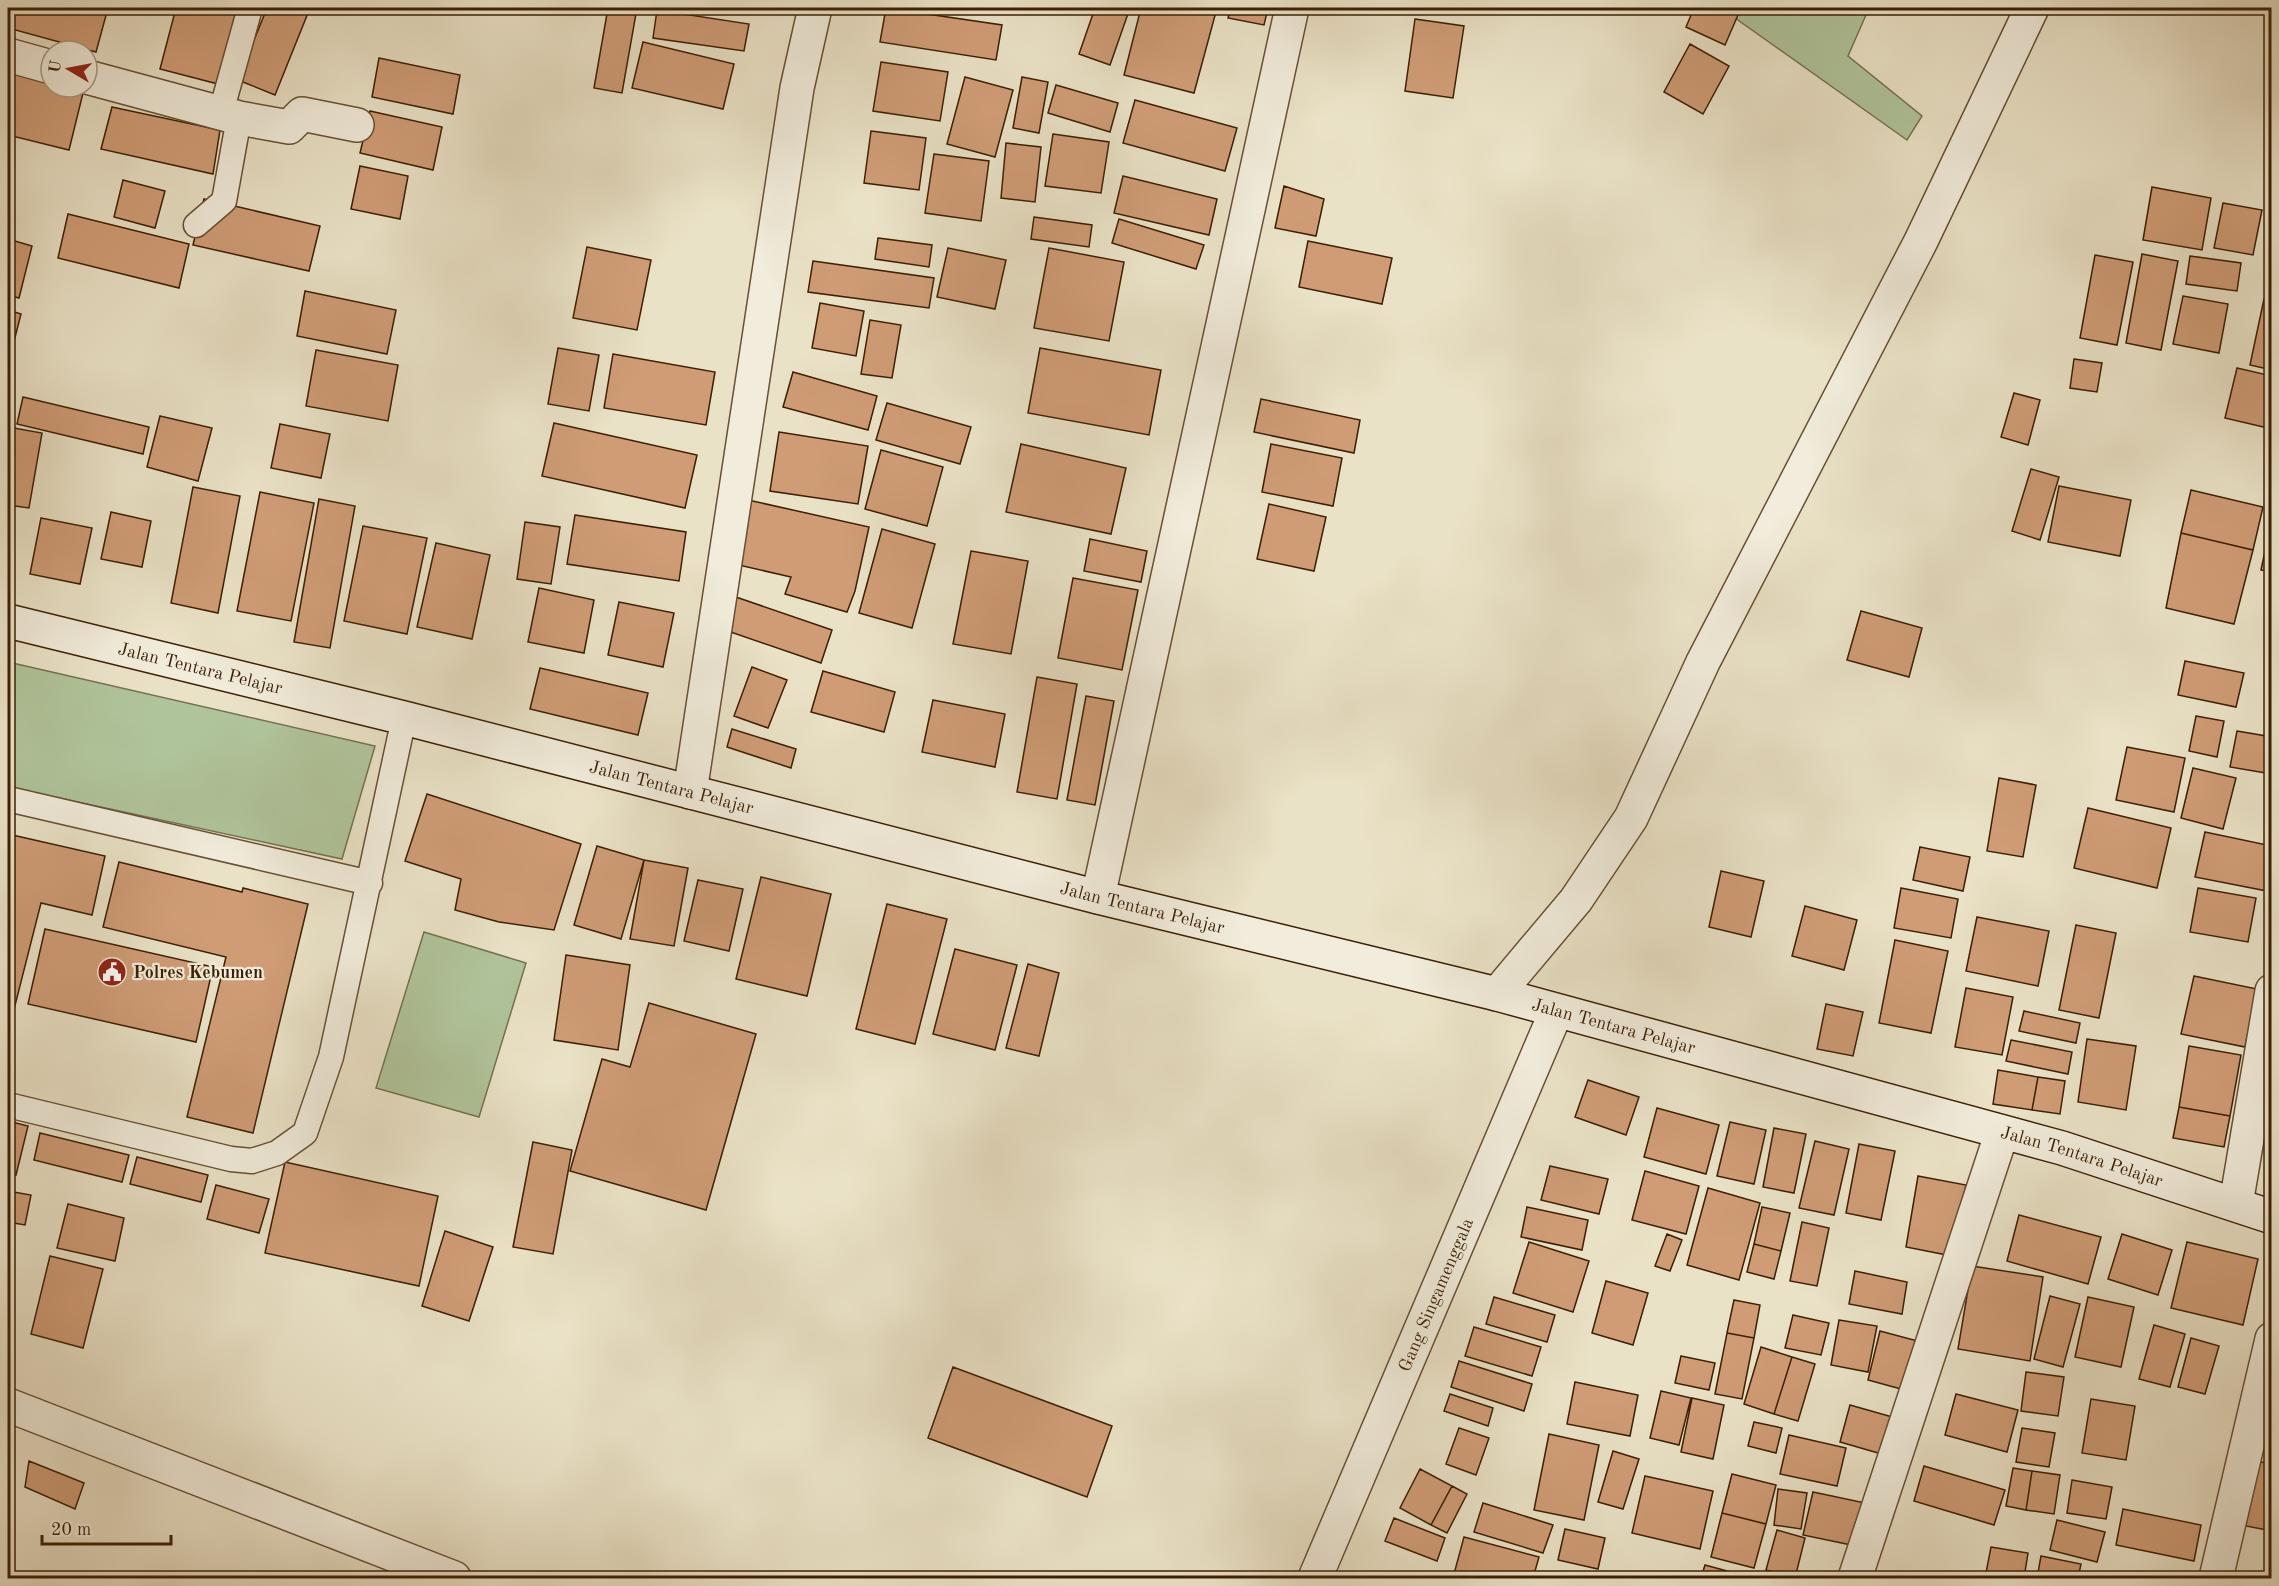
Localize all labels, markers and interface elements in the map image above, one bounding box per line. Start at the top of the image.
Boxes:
north arrow [39,39,99,99]
text: U [47,59,65,74]
street label: Jalan Tentara Pelajar [116,640,285,698]
street label: Jalan Tentara Pelajar [587,758,756,818]
street label: Jalan Tentara Pelajar [1058,880,1227,938]
public building icon: Polres Kebumen [96,956,128,988]
place label: Polres Kebumen [133,964,263,982]
street label: Jalan Tentara Pelajar [1530,996,1698,1058]
street label: Jalan Tentara Pelajar [1999,1124,2166,1191]
street label: Gang Singamenggala [1396,1215,1477,1375]
scale bar [42,1508,171,1546]
text: 20 m [51,1521,91,1539]

